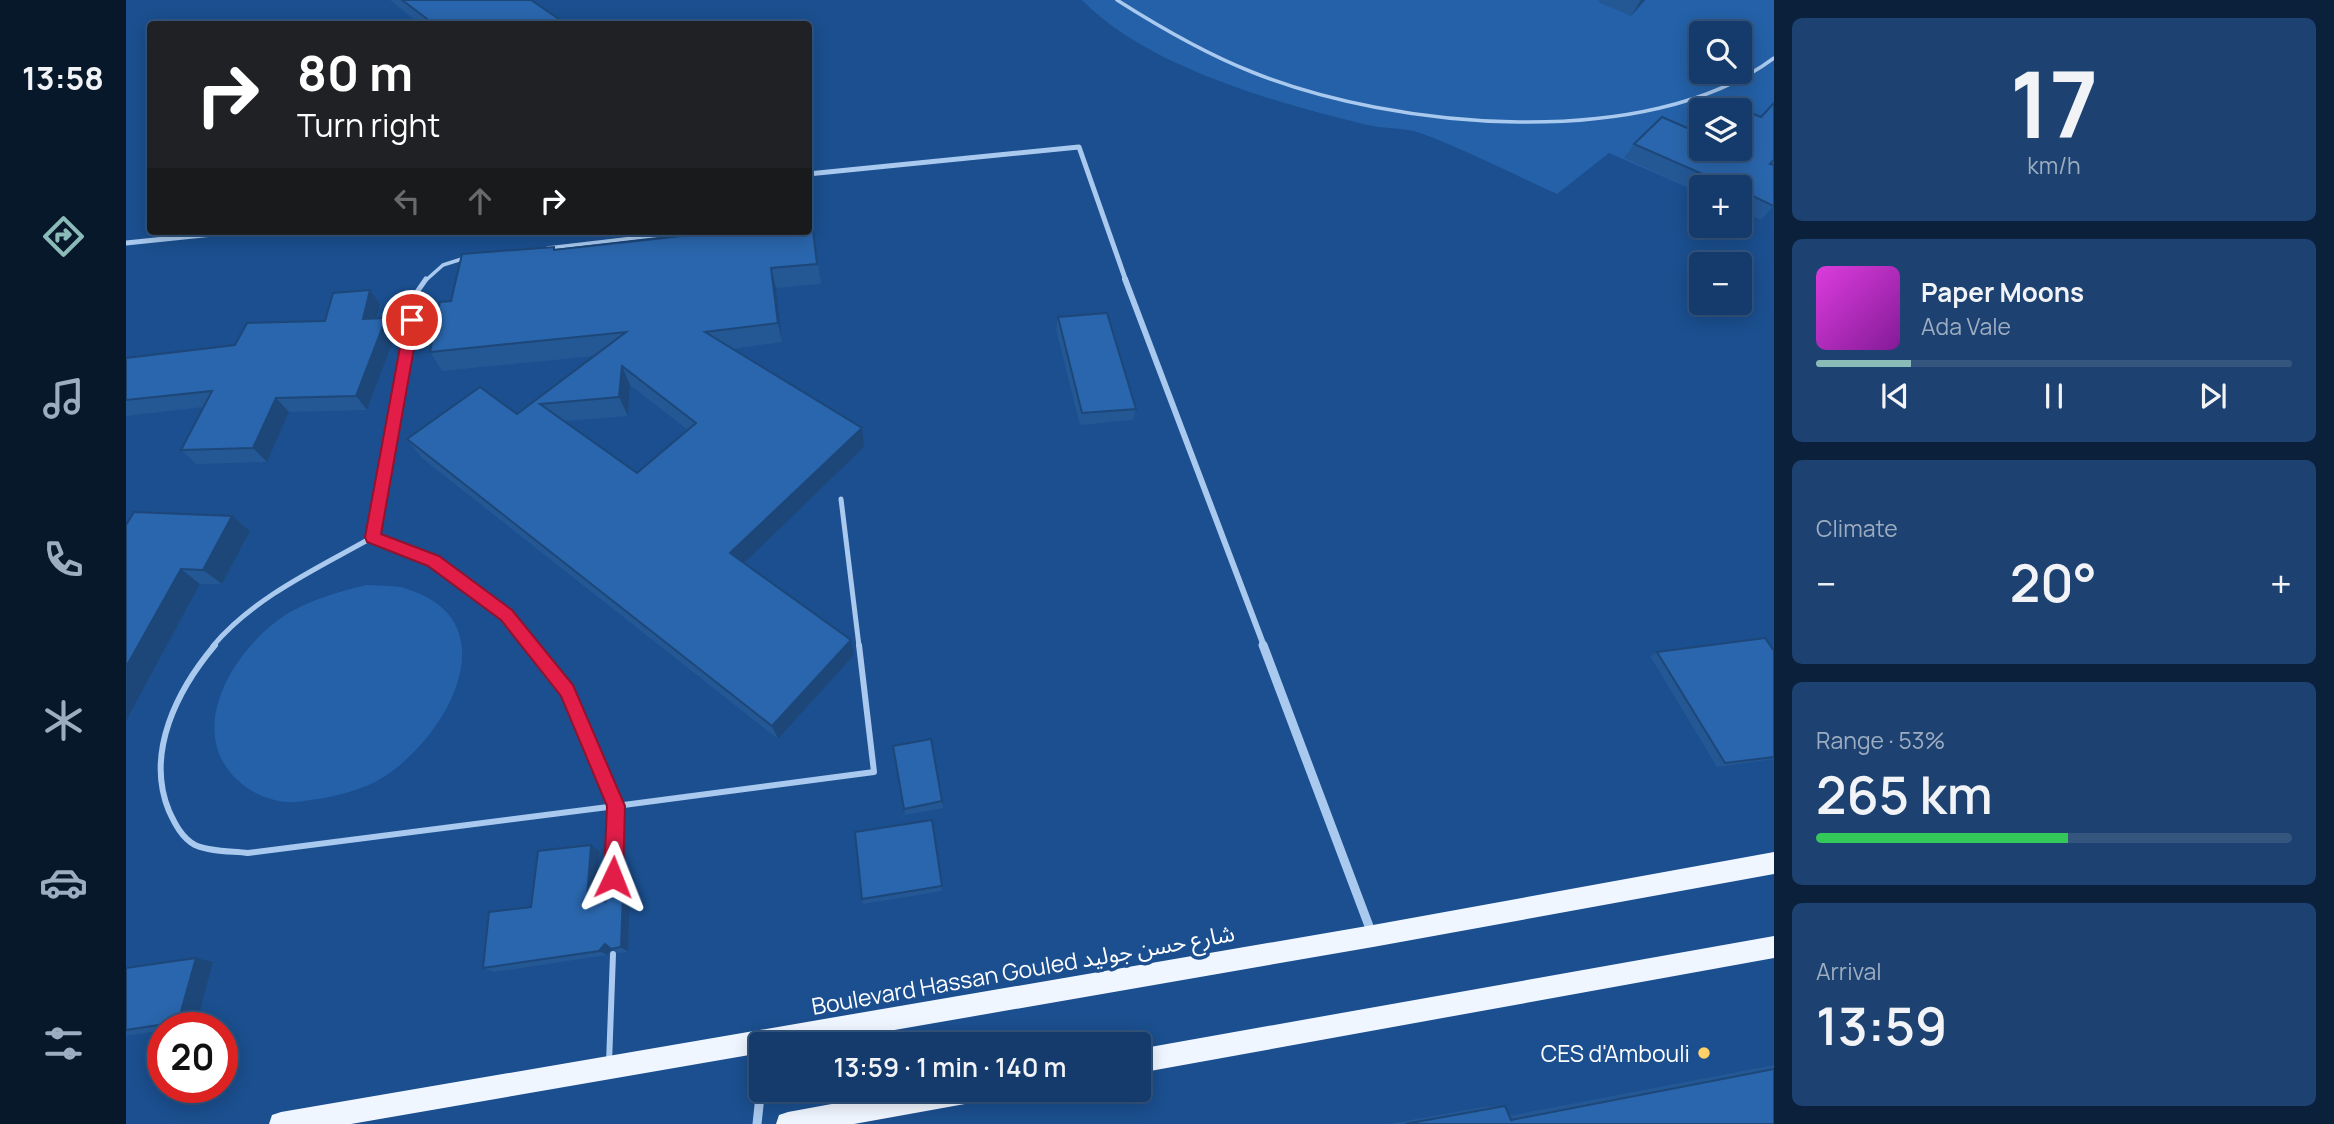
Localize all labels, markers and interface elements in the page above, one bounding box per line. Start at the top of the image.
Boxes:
map controls [1689,21,1752,315]
button: search [1689,21,1752,84]
text: 80 m [297,39,413,106]
text: 17 [2010,41,2098,165]
icon: right [182,49,273,140]
text: 13:58 [22,56,104,100]
button: layers [1689,98,1752,161]
text: Turn right [297,103,440,147]
text: km/h [2027,149,2081,181]
button: + [1689,175,1752,238]
icon: left [388,182,426,220]
icon: ahead [461,182,499,220]
icon: right [534,182,572,220]
icon: directions [39,212,88,261]
button: − [1689,252,1752,315]
text: Paper Moons [1921,274,2084,310]
pin [382,290,442,350]
icon: arrive [393,301,431,339]
text: Ada Vale [1921,310,2011,342]
icon: music [39,374,88,423]
icon: previous [1876,377,1914,415]
icon: pause [2035,377,2073,415]
icon: next [2194,377,2232,415]
text: Climate [1816,512,1898,544]
icon: phone [39,535,88,584]
text: 20° [2010,547,2097,618]
text: − [1816,557,1837,609]
text: + [2270,557,2292,609]
icon: climate [39,696,88,745]
text: Range · 53% [1816,724,1945,756]
text: 265 km [1816,759,1993,830]
position arrow [576,840,650,914]
icon: car [39,858,88,907]
street label: Boulevard Hassan Gouled شارع حسن جوليد [809,916,1237,1024]
text: Arrival [1816,955,1882,987]
text: 13:59 [1816,990,1947,1061]
speed limit sign: 20 [147,1012,238,1103]
icon: filters [39,1019,88,1068]
place label: CES d'Ambouli [1541,1037,1690,1069]
marker: CES d'Ambouli [1696,1045,1712,1061]
text: 13:59 · 1 min · 140 m [833,1049,1067,1085]

